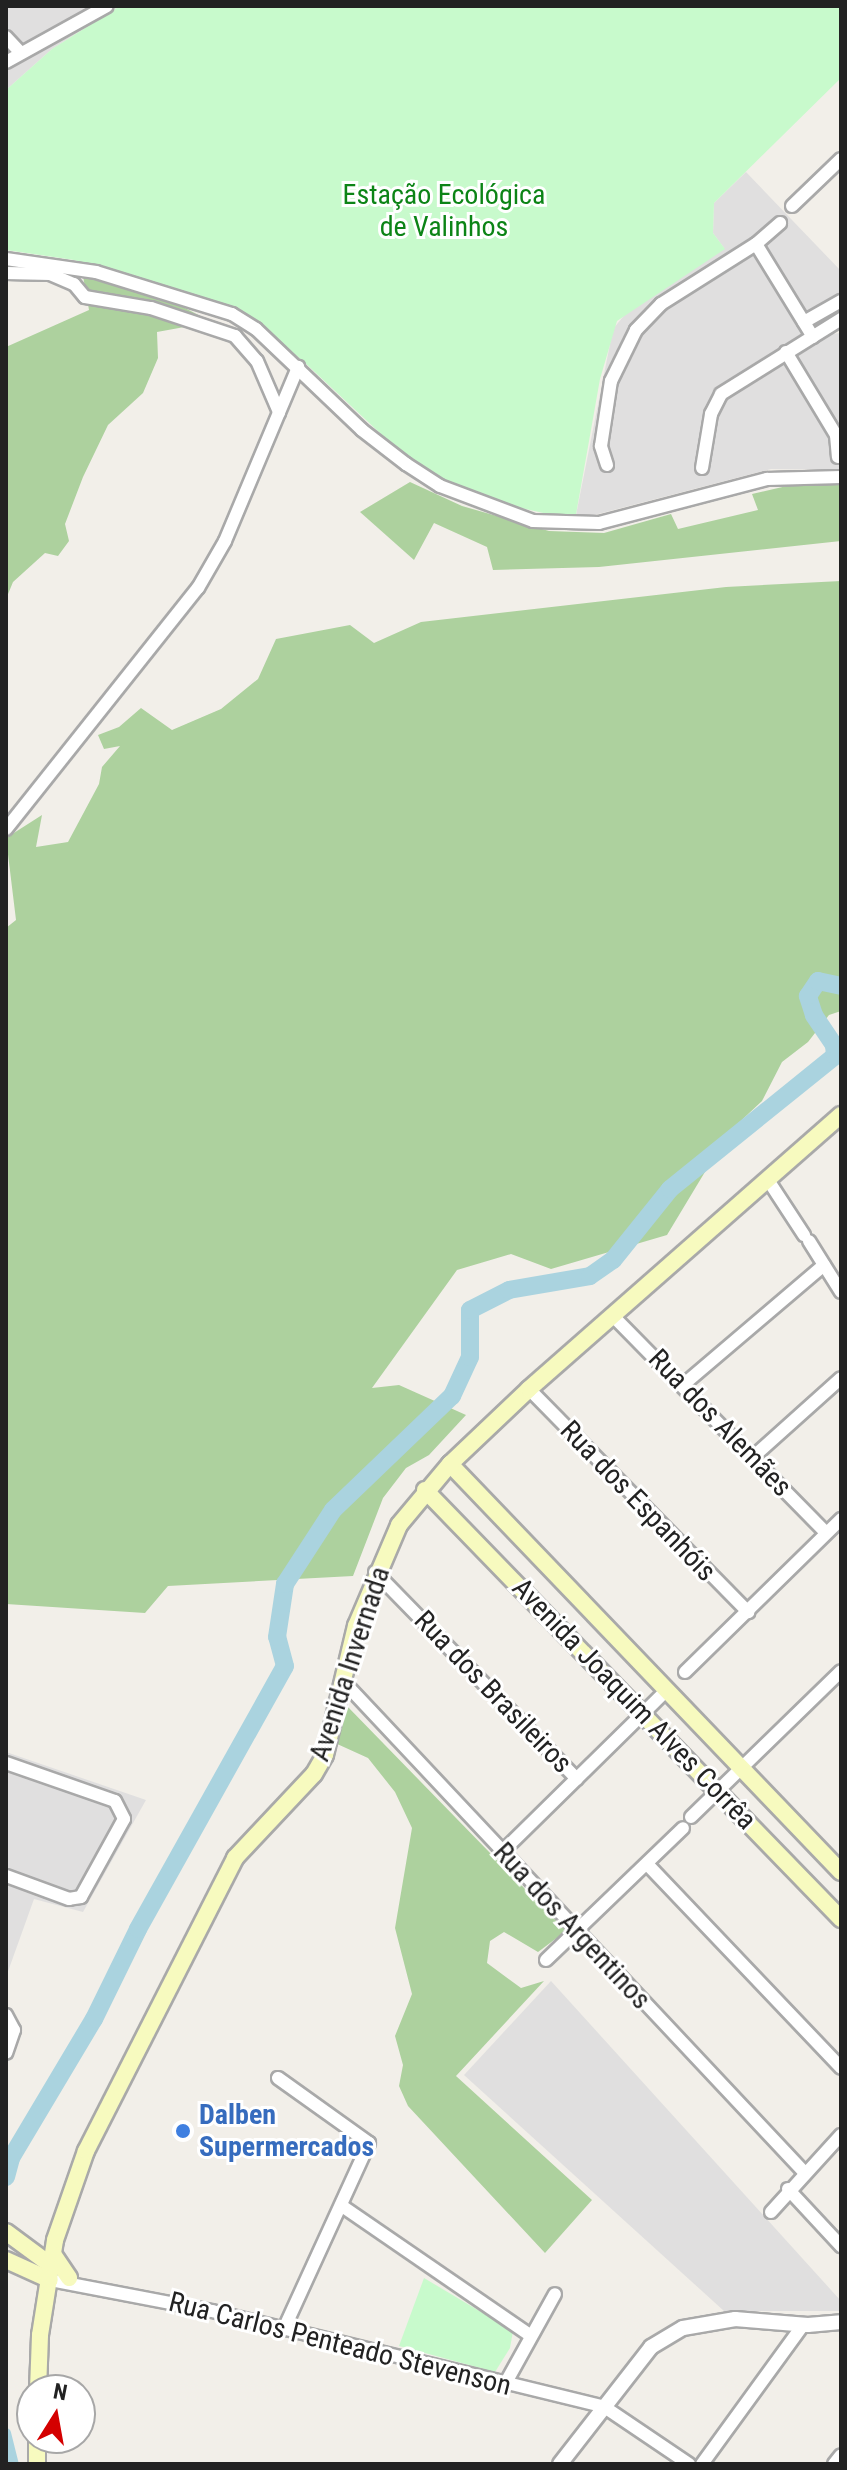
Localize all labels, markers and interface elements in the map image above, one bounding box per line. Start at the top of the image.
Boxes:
park label: Estação Ecológica de Valinhos [343,178,545,244]
street label: Rua dos Alemães [641,1342,799,1504]
street label: Rua dos Espanhóis [553,1414,723,1588]
street label: Avenida Invernada [303,1563,397,1765]
street label: Avenida Joaquim Alves Corrêa [505,1571,763,1837]
street label: Rua dos Brasileiros [407,1604,579,1780]
street label: Rua dos Argentinos [486,1836,658,2016]
place label: Dalben Supermercados [199,2098,374,2164]
marker: Dalben Supermercados [174,2122,192,2140]
street label: Rua Carlos Penteado Stevenson [165,2285,515,2403]
north arrow [16,2374,96,2454]
text: N [51,2378,69,2405]

